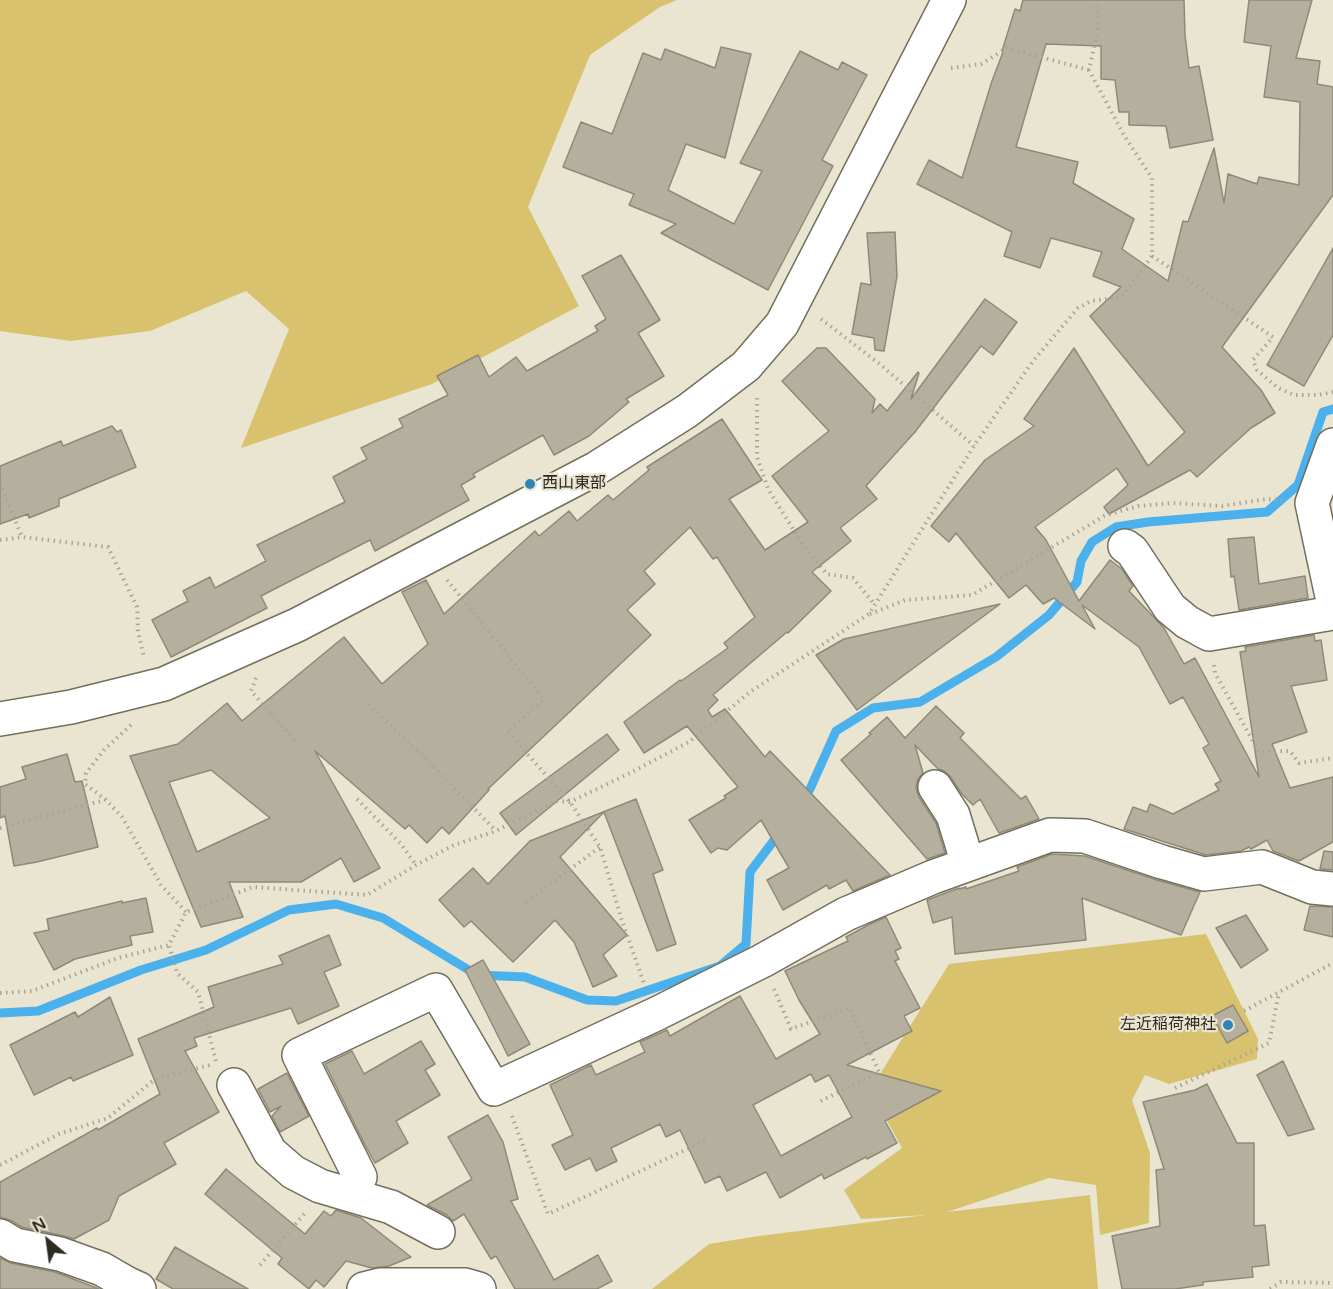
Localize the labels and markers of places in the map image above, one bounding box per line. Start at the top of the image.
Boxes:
place label: 西山東部 [542,474,606,494]
marker: 西山東部 [523,477,537,491]
place label: 左近稲荷神社 [1120,1015,1216,1035]
marker: 左近稲荷神社 [1221,1018,1235,1032]

